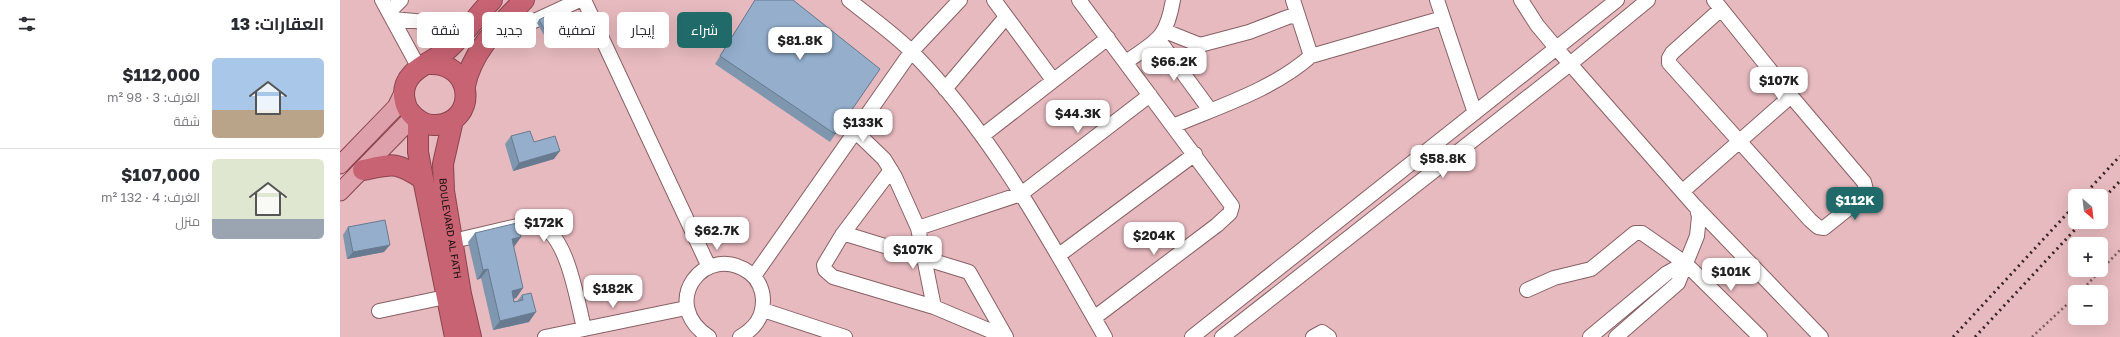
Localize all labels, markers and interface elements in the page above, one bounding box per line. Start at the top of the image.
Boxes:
chip: شقة [417,12,474,48]
chip: جديد [482,12,536,48]
chip: تصفية [544,12,609,48]
chip: إيجار [617,12,669,48]
chip: شراء [677,12,732,48]
icon: filters [16,13,38,35]
text: العقارات: 13 [231,13,324,34]
pin: $81.8K [767,27,833,61]
text: $81.8K [777,32,823,48]
pin: $66.2K [1141,48,1207,82]
text: $66.2K [1151,53,1197,69]
text: $112,000 [122,64,200,85]
pin: $107K [1751,67,1807,101]
text: $107K [1759,72,1799,88]
icon: home [244,74,292,122]
text: الغرف: 3 · 98 m² [107,89,200,105]
pin: $44.3K [1045,100,1111,134]
text: $44.3K [1055,105,1101,121]
pin: $133K [835,109,891,143]
text: شقة [173,113,200,129]
text: $133K [843,114,883,130]
pin: $58.8K [1410,145,1476,179]
text: $58.8K [1420,150,1466,166]
text: $107,000 [121,164,200,185]
icon: home [244,175,292,223]
street label: BOULEVARD AL FATH [438,178,464,280]
pin: $112K [1827,187,1883,221]
text: الغرف: 4 · 132 m² [101,189,200,205]
north arrow [2068,189,2108,229]
map controls [2068,189,2108,325]
text: $112K [1835,192,1875,208]
pin: $172K [516,209,572,243]
text: منزل [175,213,200,229]
text: $172K [524,214,564,230]
pin: $62.7K [684,217,750,251]
text: $62.7K [694,222,740,238]
pin: $204K [1126,222,1182,256]
text: $204K [1133,227,1175,243]
pin: $107K [885,236,941,270]
button: + [2068,237,2108,277]
text: $107K [893,241,933,257]
pin: $101K [1703,258,1759,292]
text: $101K [1711,263,1751,279]
pin: $182K [585,275,641,309]
text: $182K [592,280,634,296]
button: − [2068,285,2108,325]

